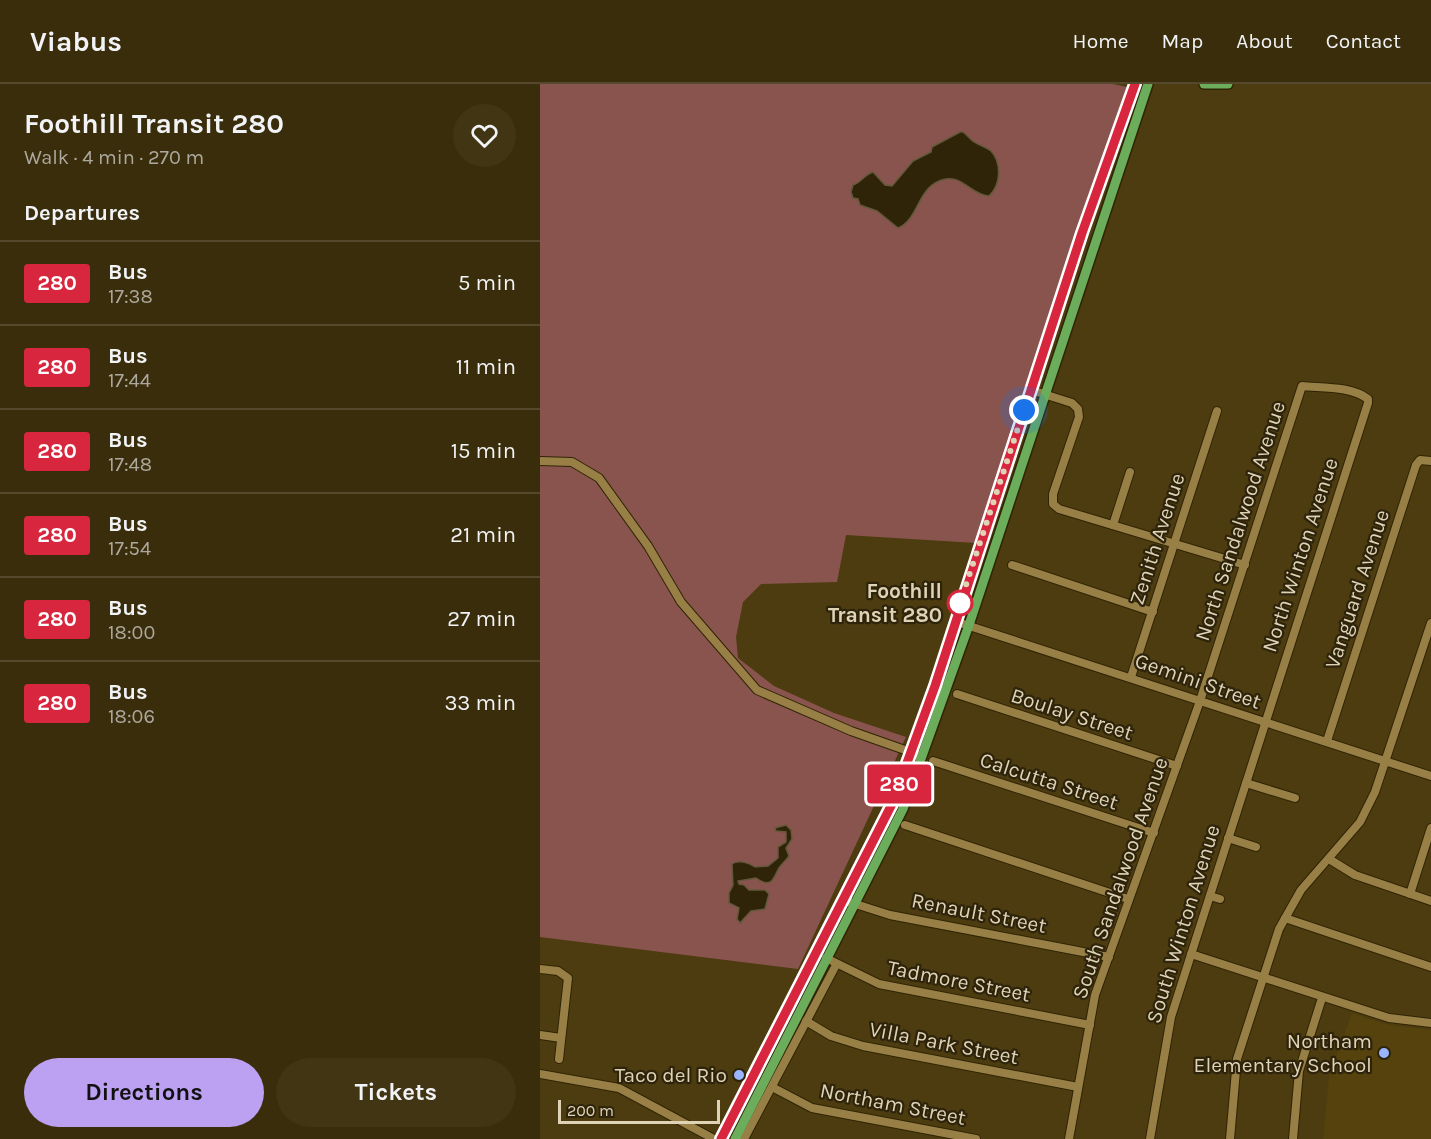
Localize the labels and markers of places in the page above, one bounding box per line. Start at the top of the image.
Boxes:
place label: Foothill Transit 280 [828,579,942,627]
marker: Foothill Transit 280 [947,590,973,616]
place label: Northam Elementary School [1194,1029,1372,1077]
marker: Northam Elementary School [1377,1046,1391,1060]
place label: Taco del Rio [615,1063,727,1087]
marker: Taco del Rio [732,1068,746,1082]

